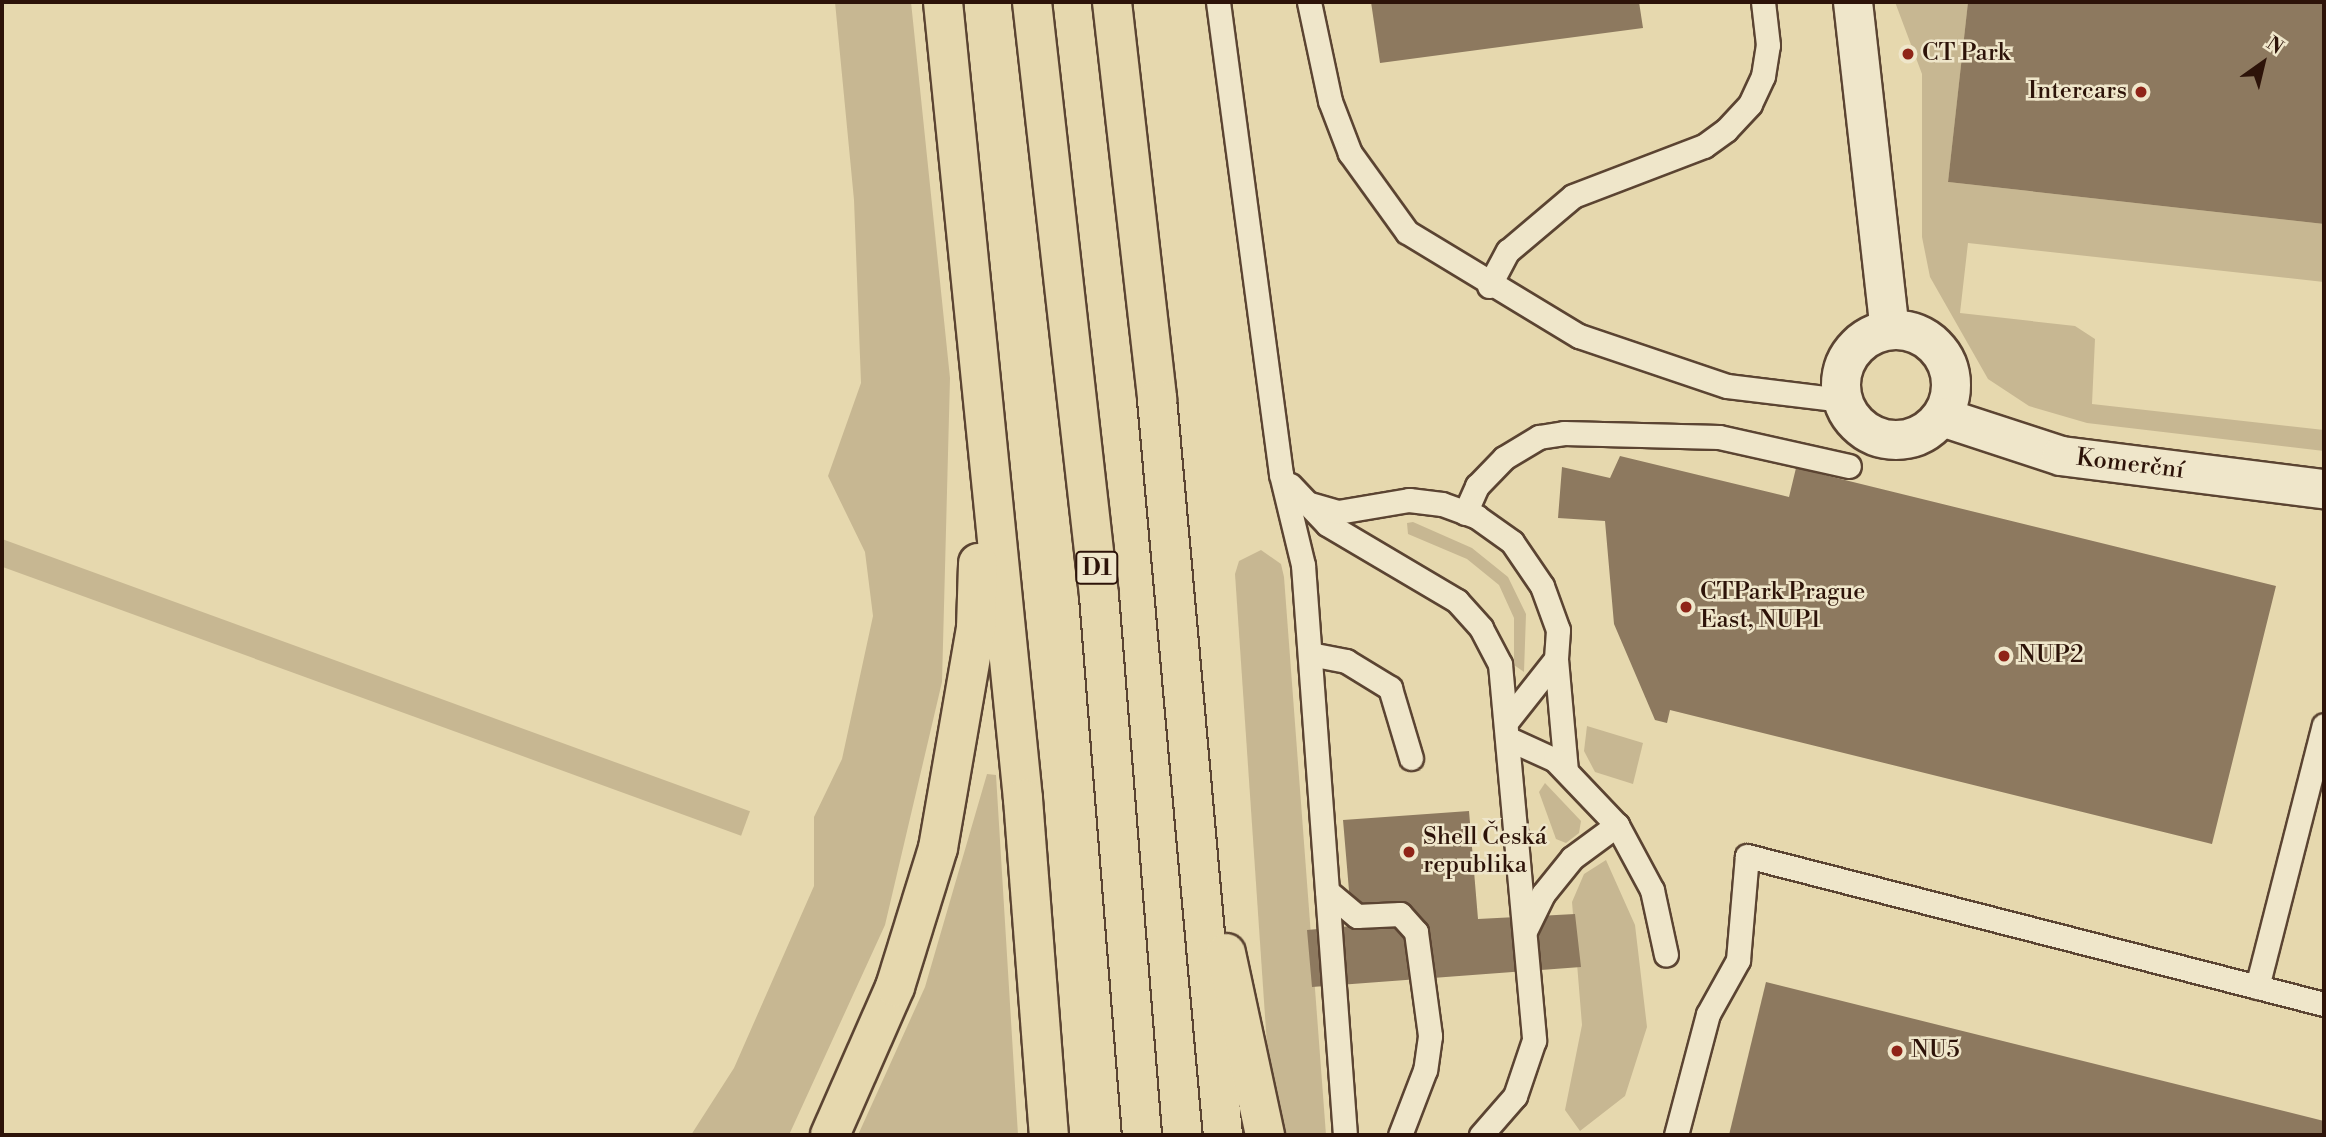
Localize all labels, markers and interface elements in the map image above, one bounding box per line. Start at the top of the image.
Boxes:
north arrow [2228,28,2298,98]
text: N [2262,31,2288,60]
place label: CT Park [1922,40,2010,68]
marker: CT Park [1900,46,1916,62]
place label: Intercars [2028,78,2127,106]
marker: Intercars [2133,84,2149,100]
street label: Komerční [2074,444,2186,486]
road number: D1 [1074,548,1120,588]
place label: CTPark Prague East, NUP1 [1700,579,1865,635]
marker: CTPark Prague East, NUP1 [1678,599,1694,615]
place label: NUP2 [2018,642,2084,670]
marker: NUP2 [1996,648,2012,664]
place label: Shell Česká republika [1423,824,1547,880]
marker: Shell Česká republika [1401,844,1417,860]
place label: NU5 [1911,1037,1960,1065]
marker: NU5 [1889,1043,1905,1059]

